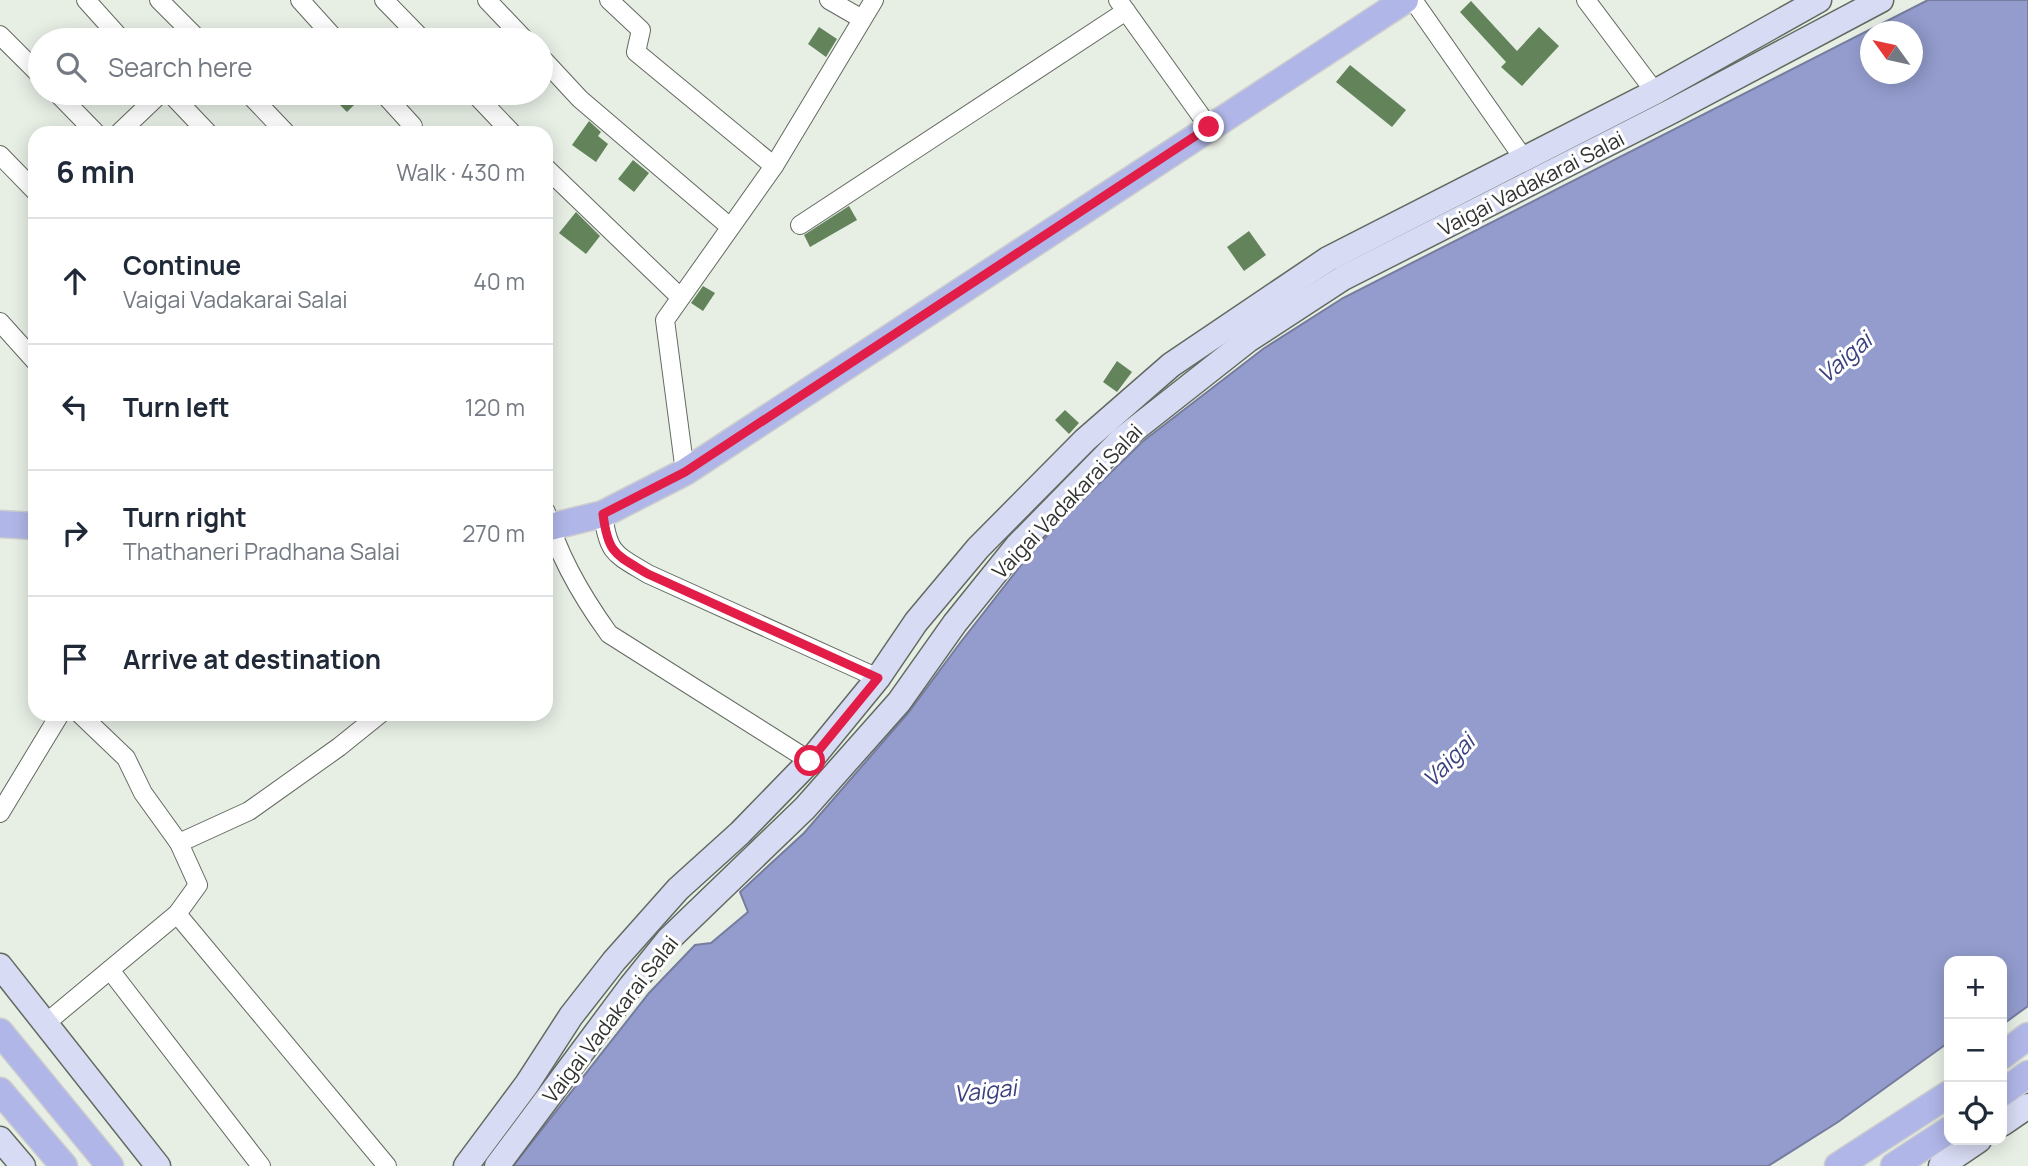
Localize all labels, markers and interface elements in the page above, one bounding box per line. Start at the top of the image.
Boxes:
north arrow [1860,21,1923,84]
search box [28,28,553,105]
icon: search [52,48,90,86]
text: Search here [108,49,253,85]
route end [1193,111,1224,142]
street label: Vaigai Vadakarai Salai [1433,124,1629,242]
text: 6 min [56,151,135,192]
text: Walk · 430 m [396,156,525,188]
text: Continue [123,247,241,283]
icon: ahead [56,262,94,300]
text: 40 m [473,265,525,297]
text: Vaigai Vadakarai Salai [123,283,348,315]
water label: Vaigai [1810,323,1880,390]
icon: left [56,388,94,426]
text: Turn left [123,389,230,425]
text: 120 m [465,391,525,423]
street label: Vaigai Vadakarai Salai [986,418,1148,584]
text: Turn right [123,499,247,535]
icon: right [56,514,94,552]
text: 270 m [462,517,525,549]
text: Thathaneri Pradhana Salai [123,535,400,567]
icon: arrive [56,640,94,678]
text: Arrive at destination [123,641,381,677]
water label: Vaigai [1415,724,1483,794]
route start [794,745,825,776]
street label: Vaigai Vadakarai Salai [536,930,684,1108]
map controls [1944,956,2007,1145]
button: + [1944,956,2007,1019]
button: − [1944,1019,2007,1082]
water label: Vaigai [952,1071,1020,1109]
button: locate [1944,1082,2007,1145]

